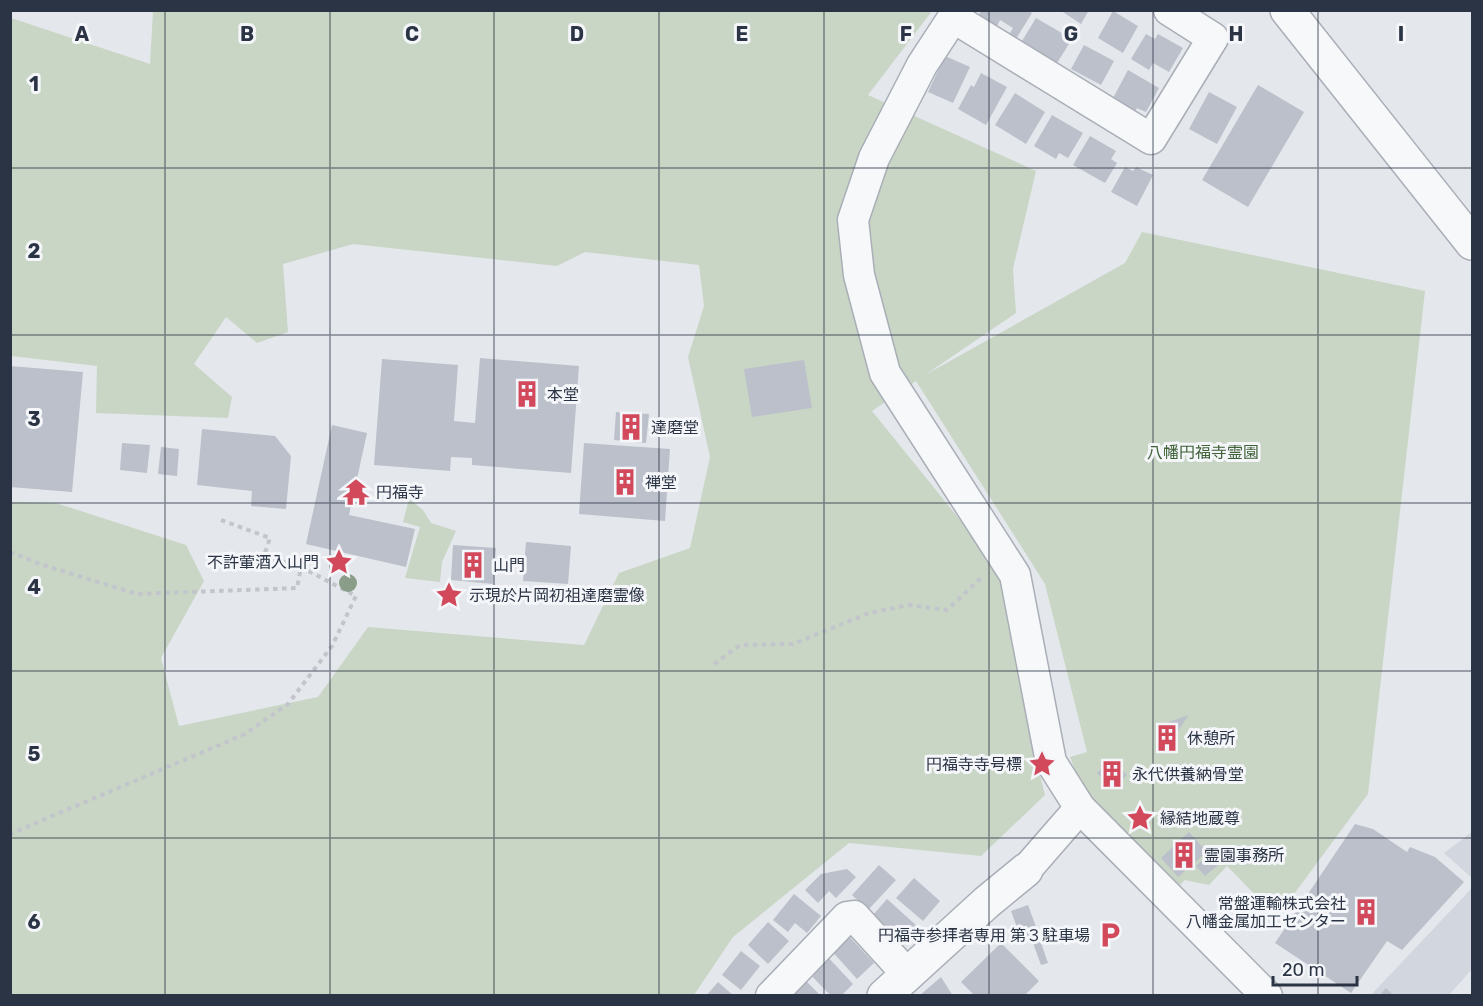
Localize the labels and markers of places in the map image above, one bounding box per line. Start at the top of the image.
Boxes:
building icon: 本堂 [512,379,542,409]
place label: 本堂 [547,385,579,404]
building icon: 達磨堂 [616,412,646,442]
place label: 達磨堂 [651,418,699,437]
building icon: 禅堂 [610,467,640,497]
place label: 禅堂 [645,473,677,492]
temple icon: 円福寺 [341,477,371,507]
place label: 円福寺 [376,483,424,502]
place icon: 不許葷酒入山門 [324,547,354,577]
building icon: 山門 [458,550,488,580]
place label: 不許葷酒入山門 [207,553,319,572]
place label: 山門 [493,556,525,575]
place icon: 示現於片岡初祖達磨霊像 [434,580,464,610]
place label: 示現於片岡初祖達磨霊像 [469,586,645,605]
building icon: 休憩所 [1152,723,1182,753]
place label: 休憩所 [1187,729,1235,748]
place icon: 円福寺寺号標 [1027,749,1057,779]
place label: 円福寺寺号標 [926,755,1022,774]
building icon: 永代供養納骨堂 [1097,759,1127,789]
place label: 永代供養納骨堂 [1132,765,1244,784]
place icon: 縁結地蔵尊 [1125,803,1155,833]
place label: 縁結地蔵尊 [1160,809,1240,828]
building icon: 霊園事務所 [1169,840,1199,870]
place label: 霊園事務所 [1204,846,1284,865]
place label: 常盤運輸株式会社 八幡金属加工センター [1186,894,1346,931]
building icon: 常盤運輸株式会社 八幡金属加工センター [1351,897,1381,927]
parking icon: 円福寺参拝者専用 第３駐車場 [1095,920,1125,950]
place label: 円福寺参拝者専用 第３駐車場 [878,926,1090,945]

